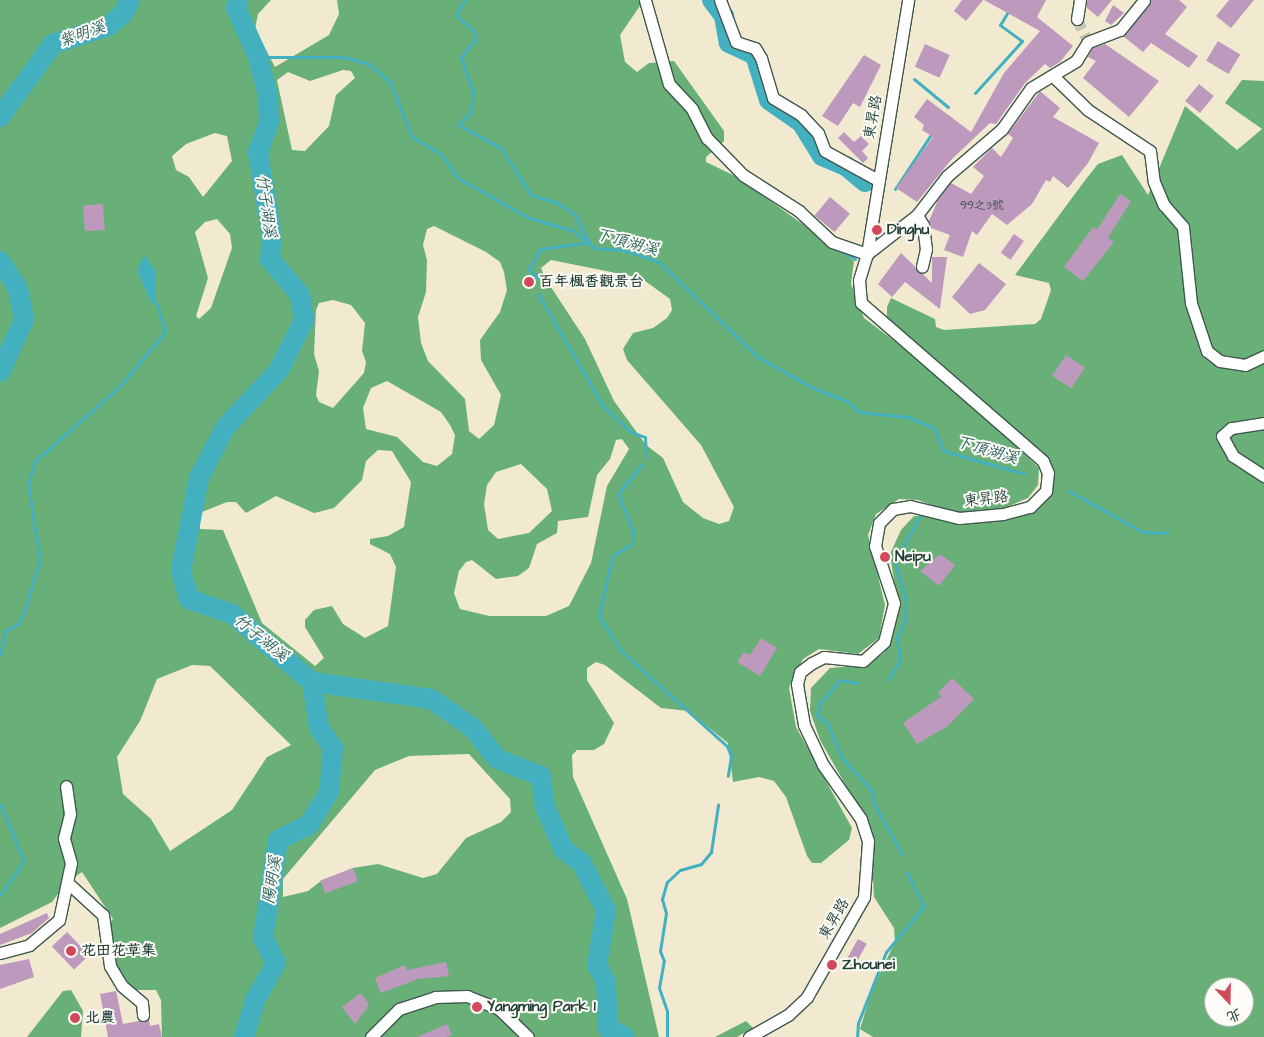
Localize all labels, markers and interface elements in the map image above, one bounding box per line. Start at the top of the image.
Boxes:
water label: 紫明溪 [56,17,108,51]
street label: 東昇路 [860,93,886,141]
water label: 竹子湖溪 [252,173,280,239]
house number: 99之3號 [960,199,1004,213]
place label: Dinghu [887,221,929,239]
water label: 下頂湖溪 [594,224,660,260]
marker: Dinghu [871,224,883,236]
place label: 百年楓香觀景台 [539,273,644,291]
marker: 百年楓香觀景台 [523,276,535,288]
water label: 下頂湖溪 [954,432,1020,468]
street label: 東昇路 [963,487,1009,511]
place label: Neipu [895,548,931,566]
marker: Neipu [879,551,891,563]
water label: 竹子湖溪 [230,610,292,666]
water label: 陽明溪 [259,855,285,905]
street label: 東昇路 [815,895,853,943]
place label: 花田花草集 [81,942,156,960]
marker: 花田花草集 [65,945,77,957]
place label: Zhounei [842,956,895,974]
marker: Zhounei [826,959,838,971]
north arrow [1204,977,1254,1027]
place label: Yangming Park 1 [487,998,596,1016]
marker: Yangming Park 1 [471,1001,483,1013]
text: 北 [1224,1003,1244,1027]
place label: 北農 [85,1009,115,1027]
marker: 北農 [69,1012,81,1024]

